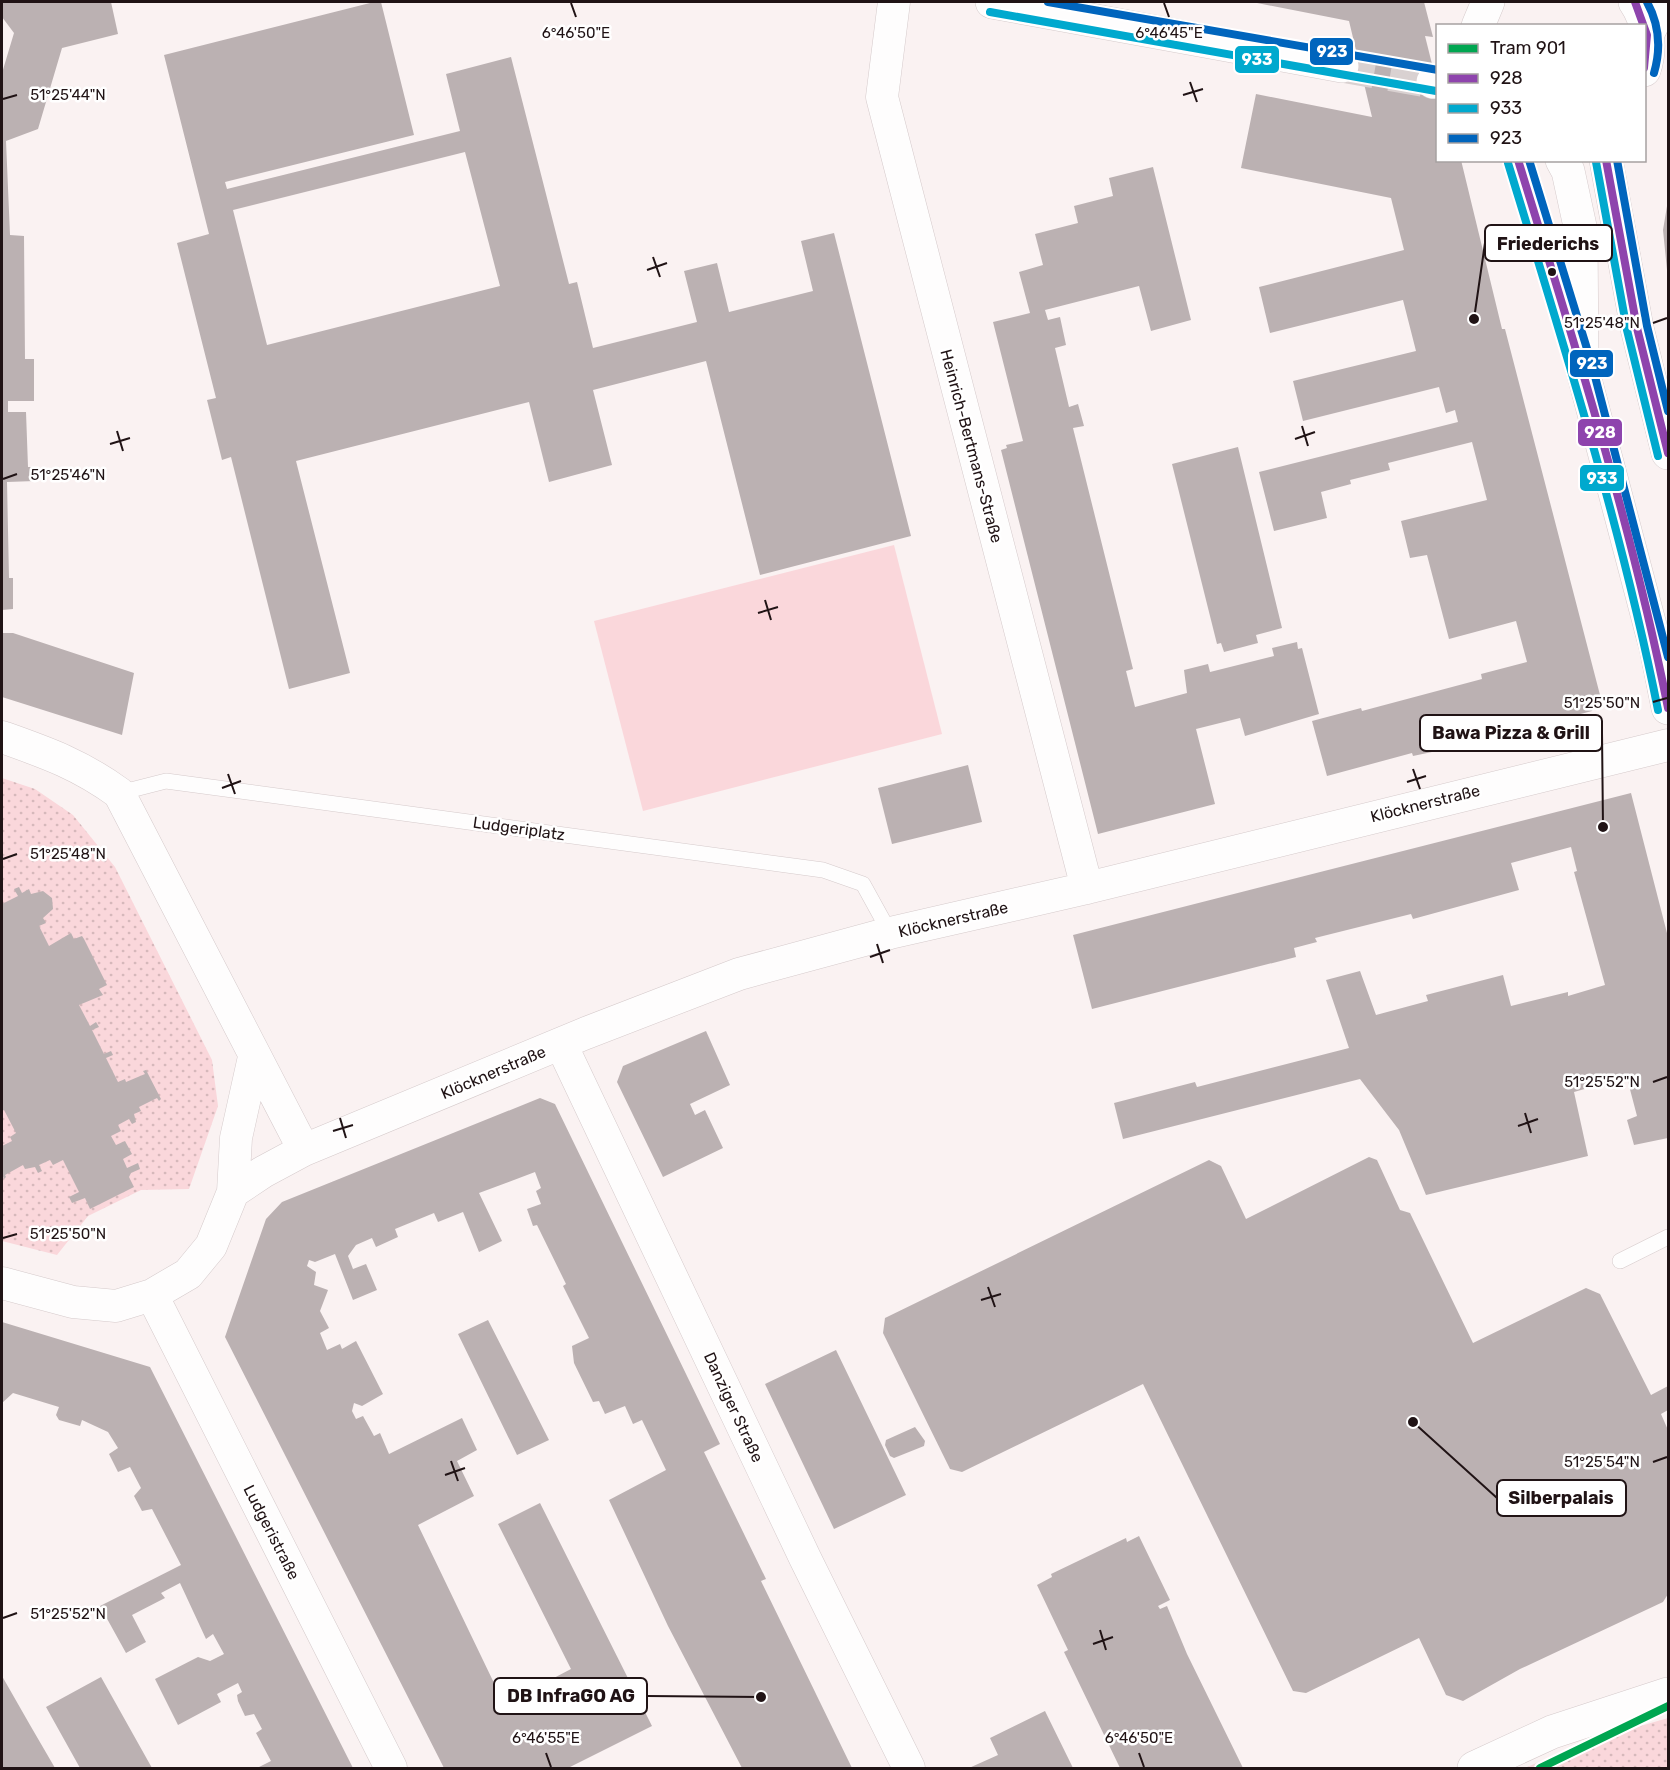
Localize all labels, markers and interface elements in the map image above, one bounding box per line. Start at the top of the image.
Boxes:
text: 6°46'50"E [542,24,610,42]
text: 6°46'45"E [1135,24,1203,42]
legend [1436,24,1646,162]
line badge: 923 [1309,37,1354,66]
text: Tram 901 [1490,37,1566,59]
text: 923 [1316,42,1348,61]
line badge: 933 [1234,45,1280,74]
text: 933 [1241,50,1273,69]
text: 928 [1490,67,1523,89]
text: 51°25'44"N [30,86,106,104]
text: 933 [1490,97,1522,119]
text: 923 [1490,127,1522,149]
callout: Friederichs [1485,225,1612,261]
text: Friederichs [1497,233,1599,255]
unlabelled marker [1546,266,1558,278]
text: 51°25'48"N [1564,314,1640,332]
street label: Heinrich-Bertmans-Straße [936,347,1007,545]
line badge: 923 [1569,349,1614,378]
text: 923 [1576,354,1608,373]
line badge: 928 [1577,418,1623,447]
text: 928 [1584,423,1616,442]
line badge: 933 [1579,464,1625,492]
text: 51°25'46"N [31,466,105,484]
text: 933 [1586,469,1618,488]
text: 51°25'50"N [1564,694,1640,712]
callout: Bawa Pizza & Grill [1420,715,1602,751]
text: Bawa Pizza & Grill [1432,722,1590,744]
street label: Klöcknerstraße [1368,781,1482,826]
street label: Ludgeriplatz [472,813,566,844]
text: 51°25'48"N [30,845,106,863]
street label: Klöcknerstraße [896,898,1010,941]
street label: Klöcknerstraße [438,1042,549,1103]
text: 51°25'52"N [1564,1073,1640,1091]
text: 51°25'50"N [30,1225,106,1243]
street label: Danziger Straße [700,1349,767,1465]
text: 51°25'54"N [1564,1453,1640,1471]
callout: Silberpalais [1497,1480,1626,1516]
street label: Ludgeristraße [239,1482,304,1583]
text: Silberpalais [1508,1487,1614,1509]
text: 51°25'52"N [30,1605,106,1623]
callout: DB InfraGO AG [494,1678,647,1714]
text: DB InfraGO AG [507,1685,635,1707]
text: 6°46'55"E [512,1729,580,1747]
text: 6°46'50"E [1105,1729,1173,1747]

